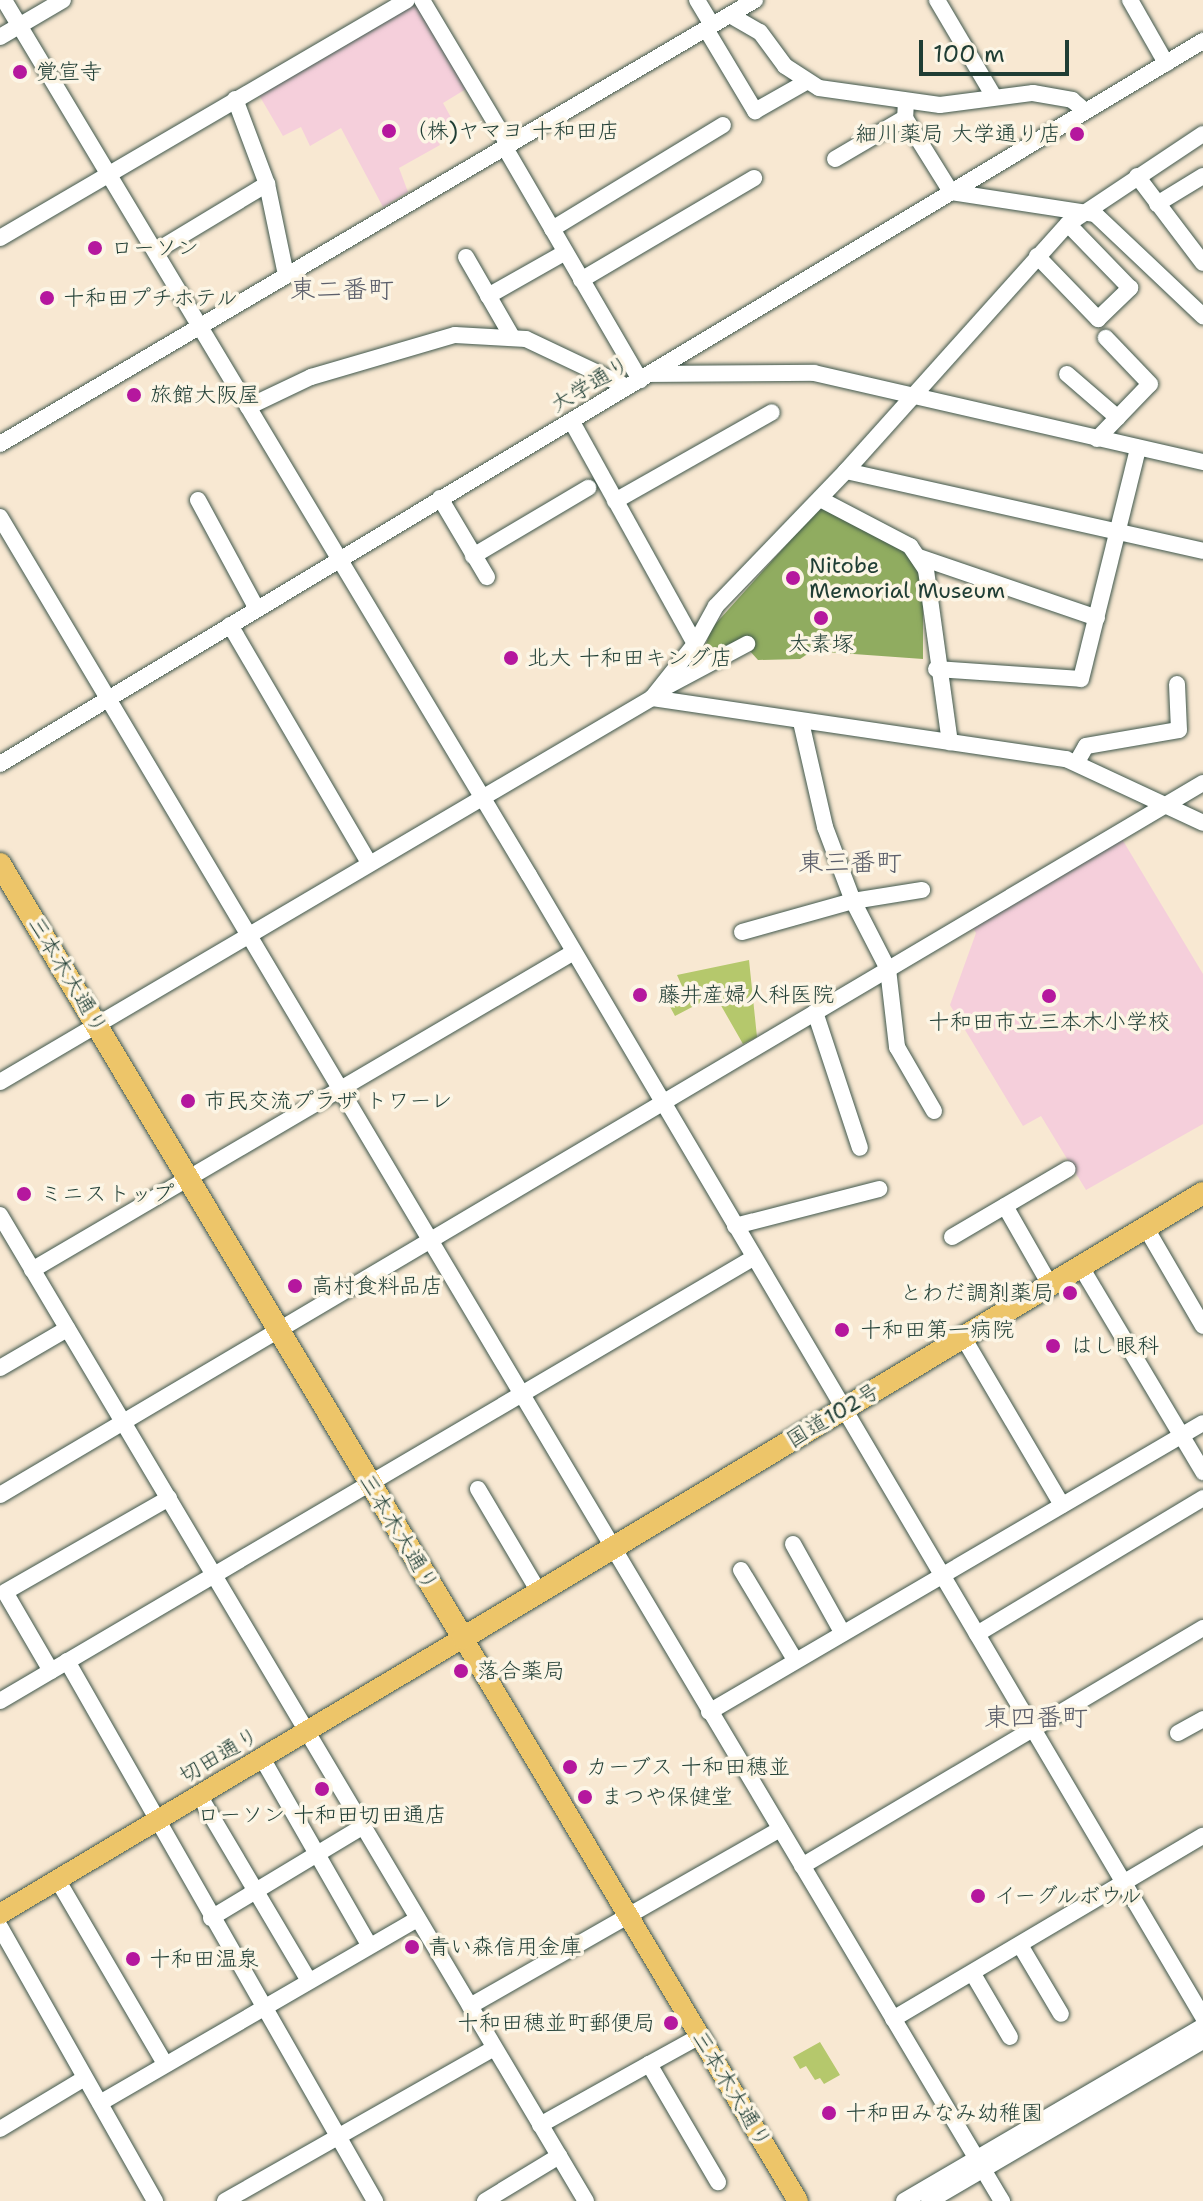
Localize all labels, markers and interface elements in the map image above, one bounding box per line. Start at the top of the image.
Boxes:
scale bar [923,24,1073,74]
text: 100 m [933,38,1005,70]
place label: 覚宣寺 [36,59,102,85]
marker: 覚宣寺 [11,63,29,81]
place label: （株)ヤマヨ 十和田店 [405,118,619,144]
place label: 細川薬局 大学通り店 [855,121,1061,147]
marker: （株)ヤマヨ 十和田店 [380,122,398,140]
marker: 細川薬局 大学通り店 [1068,125,1086,143]
place label: ローソン [111,235,199,261]
marker: ローソン [86,239,104,257]
district label: 東二番町 [290,273,394,305]
place label: 十和田プチホテル [63,285,239,311]
marker: 十和田プチホテル [38,289,56,307]
street label: 大学通り [545,350,635,418]
place label: 旅館大阪屋 [150,382,260,408]
marker: 旅館大阪屋 [125,386,143,404]
place label: Nitobe Memorial Museum [809,552,1005,604]
marker: Nitobe Memorial Museum [784,569,802,587]
marker: 太素塚 [812,609,830,627]
place label: 太素塚 [788,631,854,657]
place label: 北大 十和田キング店 [527,645,733,671]
marker: 北大 十和田キング店 [502,649,520,667]
district label: 東三番町 [798,846,902,878]
street label: 三本木大通り [23,912,113,1038]
place label: 藤井産婦人科医院 [658,982,834,1008]
marker: 藤井産婦人科医院 [629,984,651,1006]
marker: 十和田市立三本木小学校 [1040,987,1058,1005]
place label: 十和田市立三本木小学校 [928,1009,1170,1035]
place label: 市民交流プラザ トワーレ [204,1088,454,1114]
marker: 市民交流プラザ トワーレ [179,1092,197,1110]
place label: ミニストップ [40,1181,172,1207]
marker: ミニストップ [15,1185,33,1203]
place label: 高村食料品店 [311,1273,443,1299]
marker: 高村食料品店 [286,1277,304,1295]
place label: とわだ調剤薬局 [900,1280,1054,1306]
marker: とわだ調剤薬局 [1061,1284,1079,1302]
place label: 十和田第一病院 [860,1317,1014,1343]
marker: 十和田第一病院 [831,1319,853,1341]
place label: はし眼科 [1071,1333,1159,1359]
marker: はし眼科 [1042,1335,1064,1357]
street label: 国道102号 [782,1377,884,1453]
street label: 三本木大通り [354,1469,444,1595]
place label: 落合薬局 [477,1658,565,1684]
marker: 落合薬局 [452,1662,470,1680]
district label: 東四番町 [984,1701,1088,1733]
street label: 切田通り [174,1722,264,1788]
place label: カーブス 十和田穂並 [586,1754,792,1780]
marker: カーブス 十和田穂並 [561,1758,579,1776]
marker: ローソン 十和田切田通店 [313,1780,331,1798]
place label: まつや保健堂 [601,1784,733,1810]
marker: まつや保健堂 [576,1788,594,1806]
place label: ローソン 十和田切田通店 [197,1802,447,1828]
place label: イーグルボウル [994,1883,1146,1909]
marker: イーグルボウル [969,1887,987,1905]
place label: 青い森信用金庫 [428,1934,582,1960]
marker: 青い森信用金庫 [403,1938,421,1956]
place label: 十和田温泉 [149,1946,259,1972]
marker: 十和田温泉 [124,1950,142,1968]
place label: 十和田穂並町郵便局 [457,2010,655,2036]
marker: 十和田穂並町郵便局 [662,2014,680,2032]
street label: 三本木大通り [687,2026,777,2152]
place label: 十和田みなみ幼稚園 [845,2100,1043,2126]
marker: 十和田みなみ幼稚園 [820,2104,838,2122]

